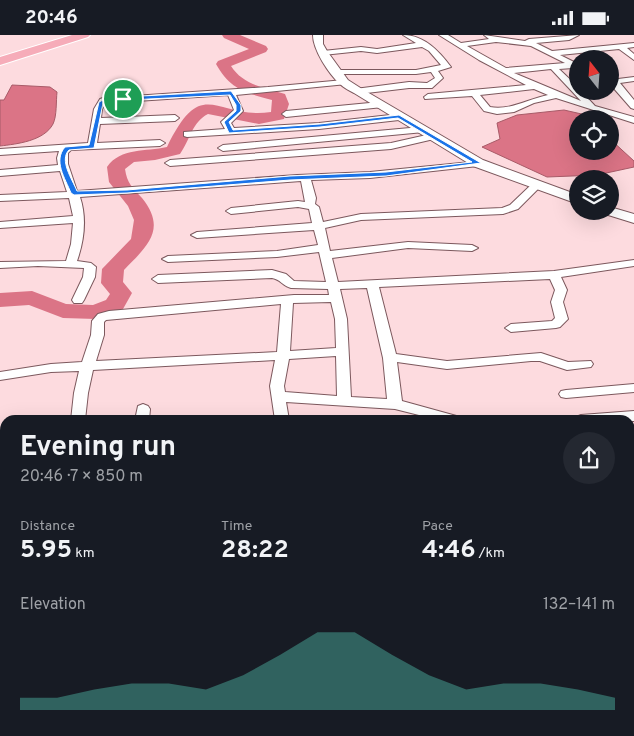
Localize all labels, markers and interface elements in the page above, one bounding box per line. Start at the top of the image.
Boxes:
text: 20:46 [25,6,78,30]
north arrow [569,50,619,100]
map controls [569,50,619,220]
pin [102,78,144,120]
icon: arrive [109,85,137,113]
button: locate [569,110,619,160]
button: layers [569,170,619,220]
text: Evening run [20,430,176,466]
button: share [563,432,615,484]
text: 20:46 · 7 × 850 m [20,467,143,487]
text: Distance [20,518,75,535]
text: Time [221,518,252,535]
text: Pace [422,518,453,535]
text: 5.95 [20,535,72,567]
text: 28:22 [221,535,289,567]
text: 4:46 [422,535,476,567]
text: km [72,545,95,562]
text: /km [476,545,505,562]
text: Elevation [20,595,86,615]
text: 132–141 m [543,595,615,615]

